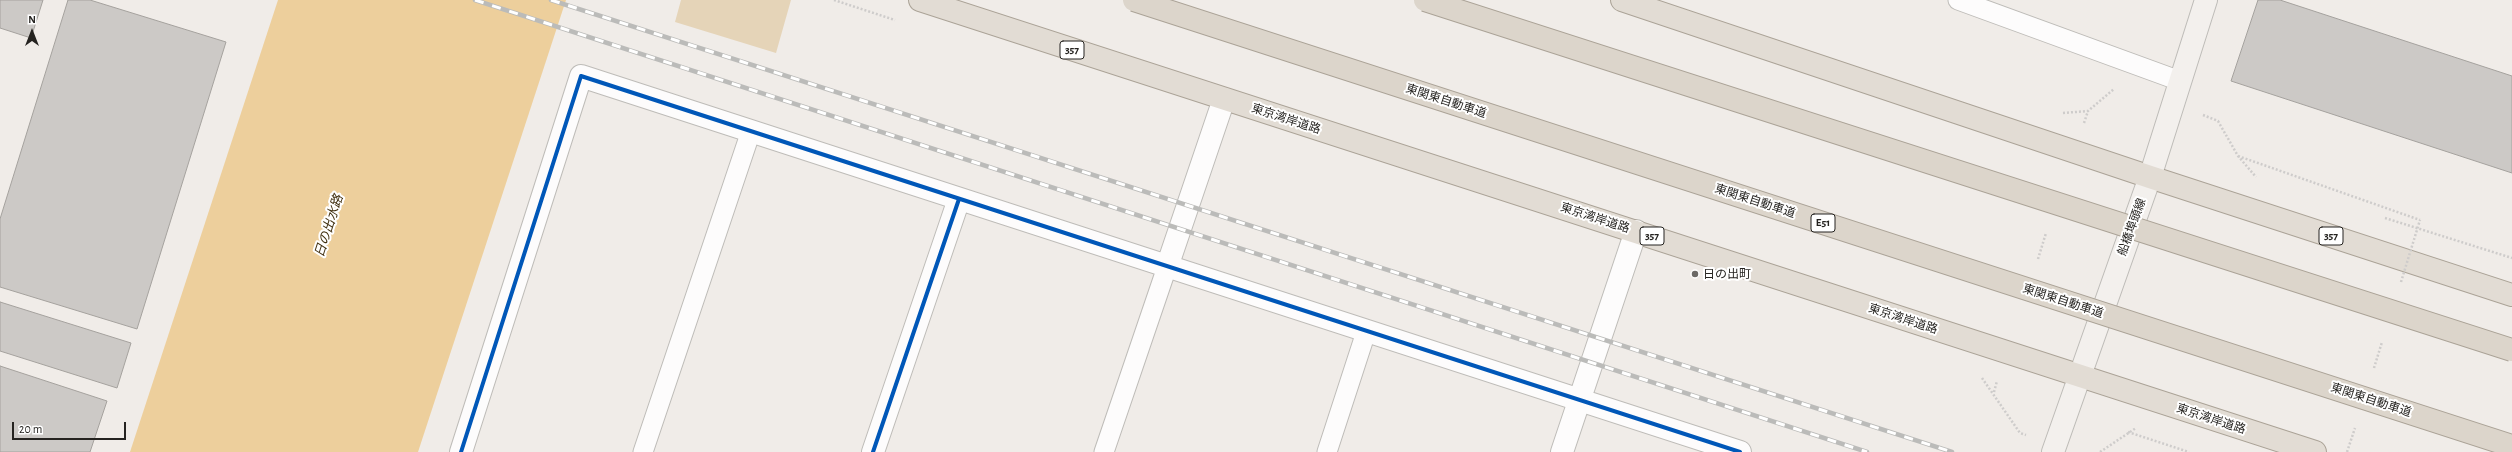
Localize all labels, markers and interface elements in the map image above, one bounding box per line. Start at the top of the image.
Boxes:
north arrow [12,12,52,52]
text: N [28,14,36,25]
road number: 357 [1060,41,1084,59]
street label: 東関東自動車道 [1404,81,1488,121]
street label: 東京湾岸道路 [1250,101,1322,137]
street label: 東関東自動車道 [1713,181,1797,221]
water label: 日の出水路 [312,193,346,259]
street label: 船橋埠頭線 [2115,196,2149,258]
street label: 東京湾岸道路 [1559,200,1631,236]
road number: E51 [1811,214,1835,232]
road number: 357 [1640,227,1664,245]
road number: 357 [2319,227,2343,245]
place label: 日の出町 [1703,267,1751,281]
marker: 日の出町 [1690,269,1700,279]
street label: 東関東自動車道 [2021,281,2105,321]
street label: 東京湾岸道路 [1867,301,1939,337]
street label: 東関東自動車道 [2329,380,2413,420]
street label: 東京湾岸道路 [2175,401,2247,437]
scale bar [14,414,128,440]
text: 20 m [19,423,42,435]

